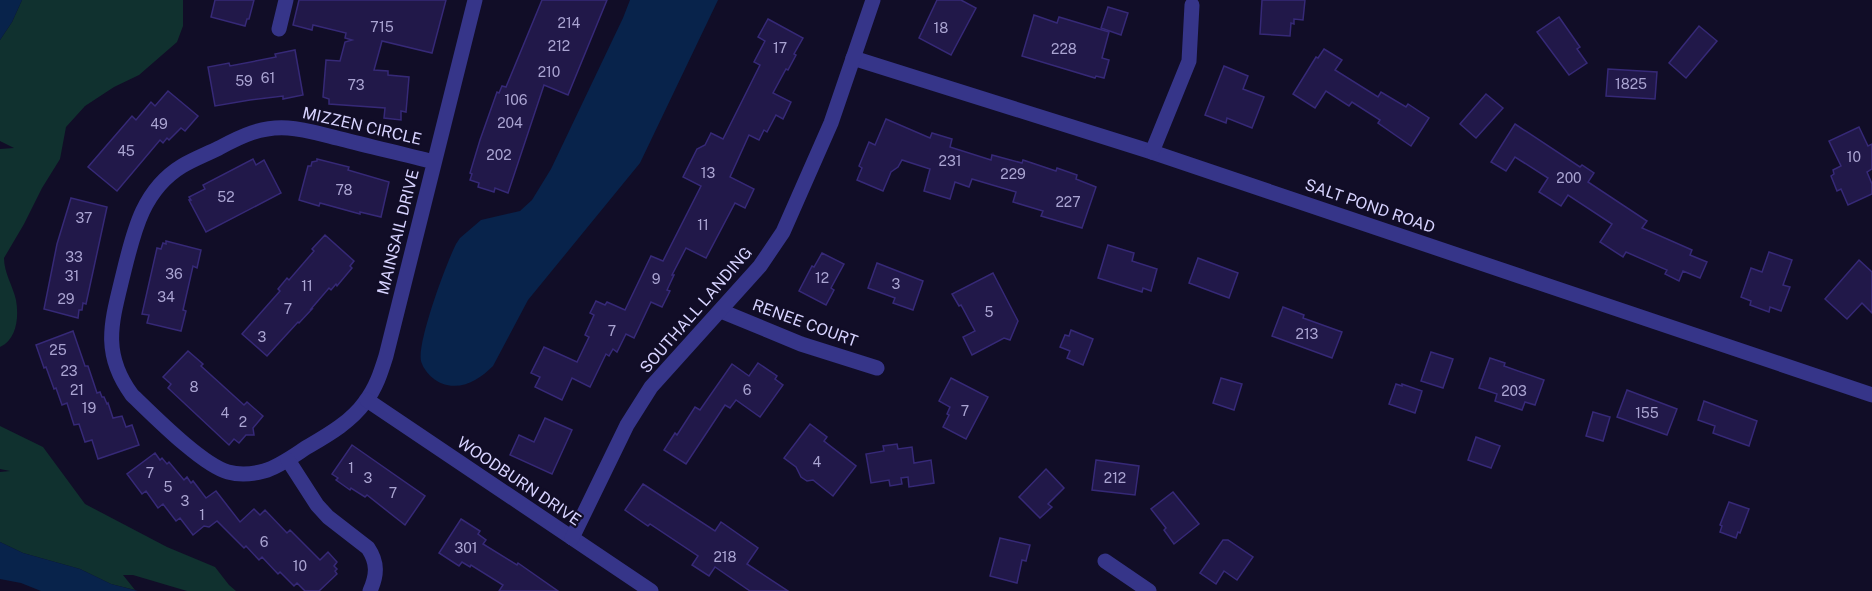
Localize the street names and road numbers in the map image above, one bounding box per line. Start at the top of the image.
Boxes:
street label: MIZZEN CIRCLE [301,103,423,149]
street label: MAINSAIL DRIVE [373,167,423,297]
street label: SALT POND ROAD [1302,175,1438,237]
street label: SOUTHALL LANDING [636,243,756,377]
street label: RENEE COURT [750,295,861,351]
street label: WOODBURN DRIVE [453,432,585,530]

